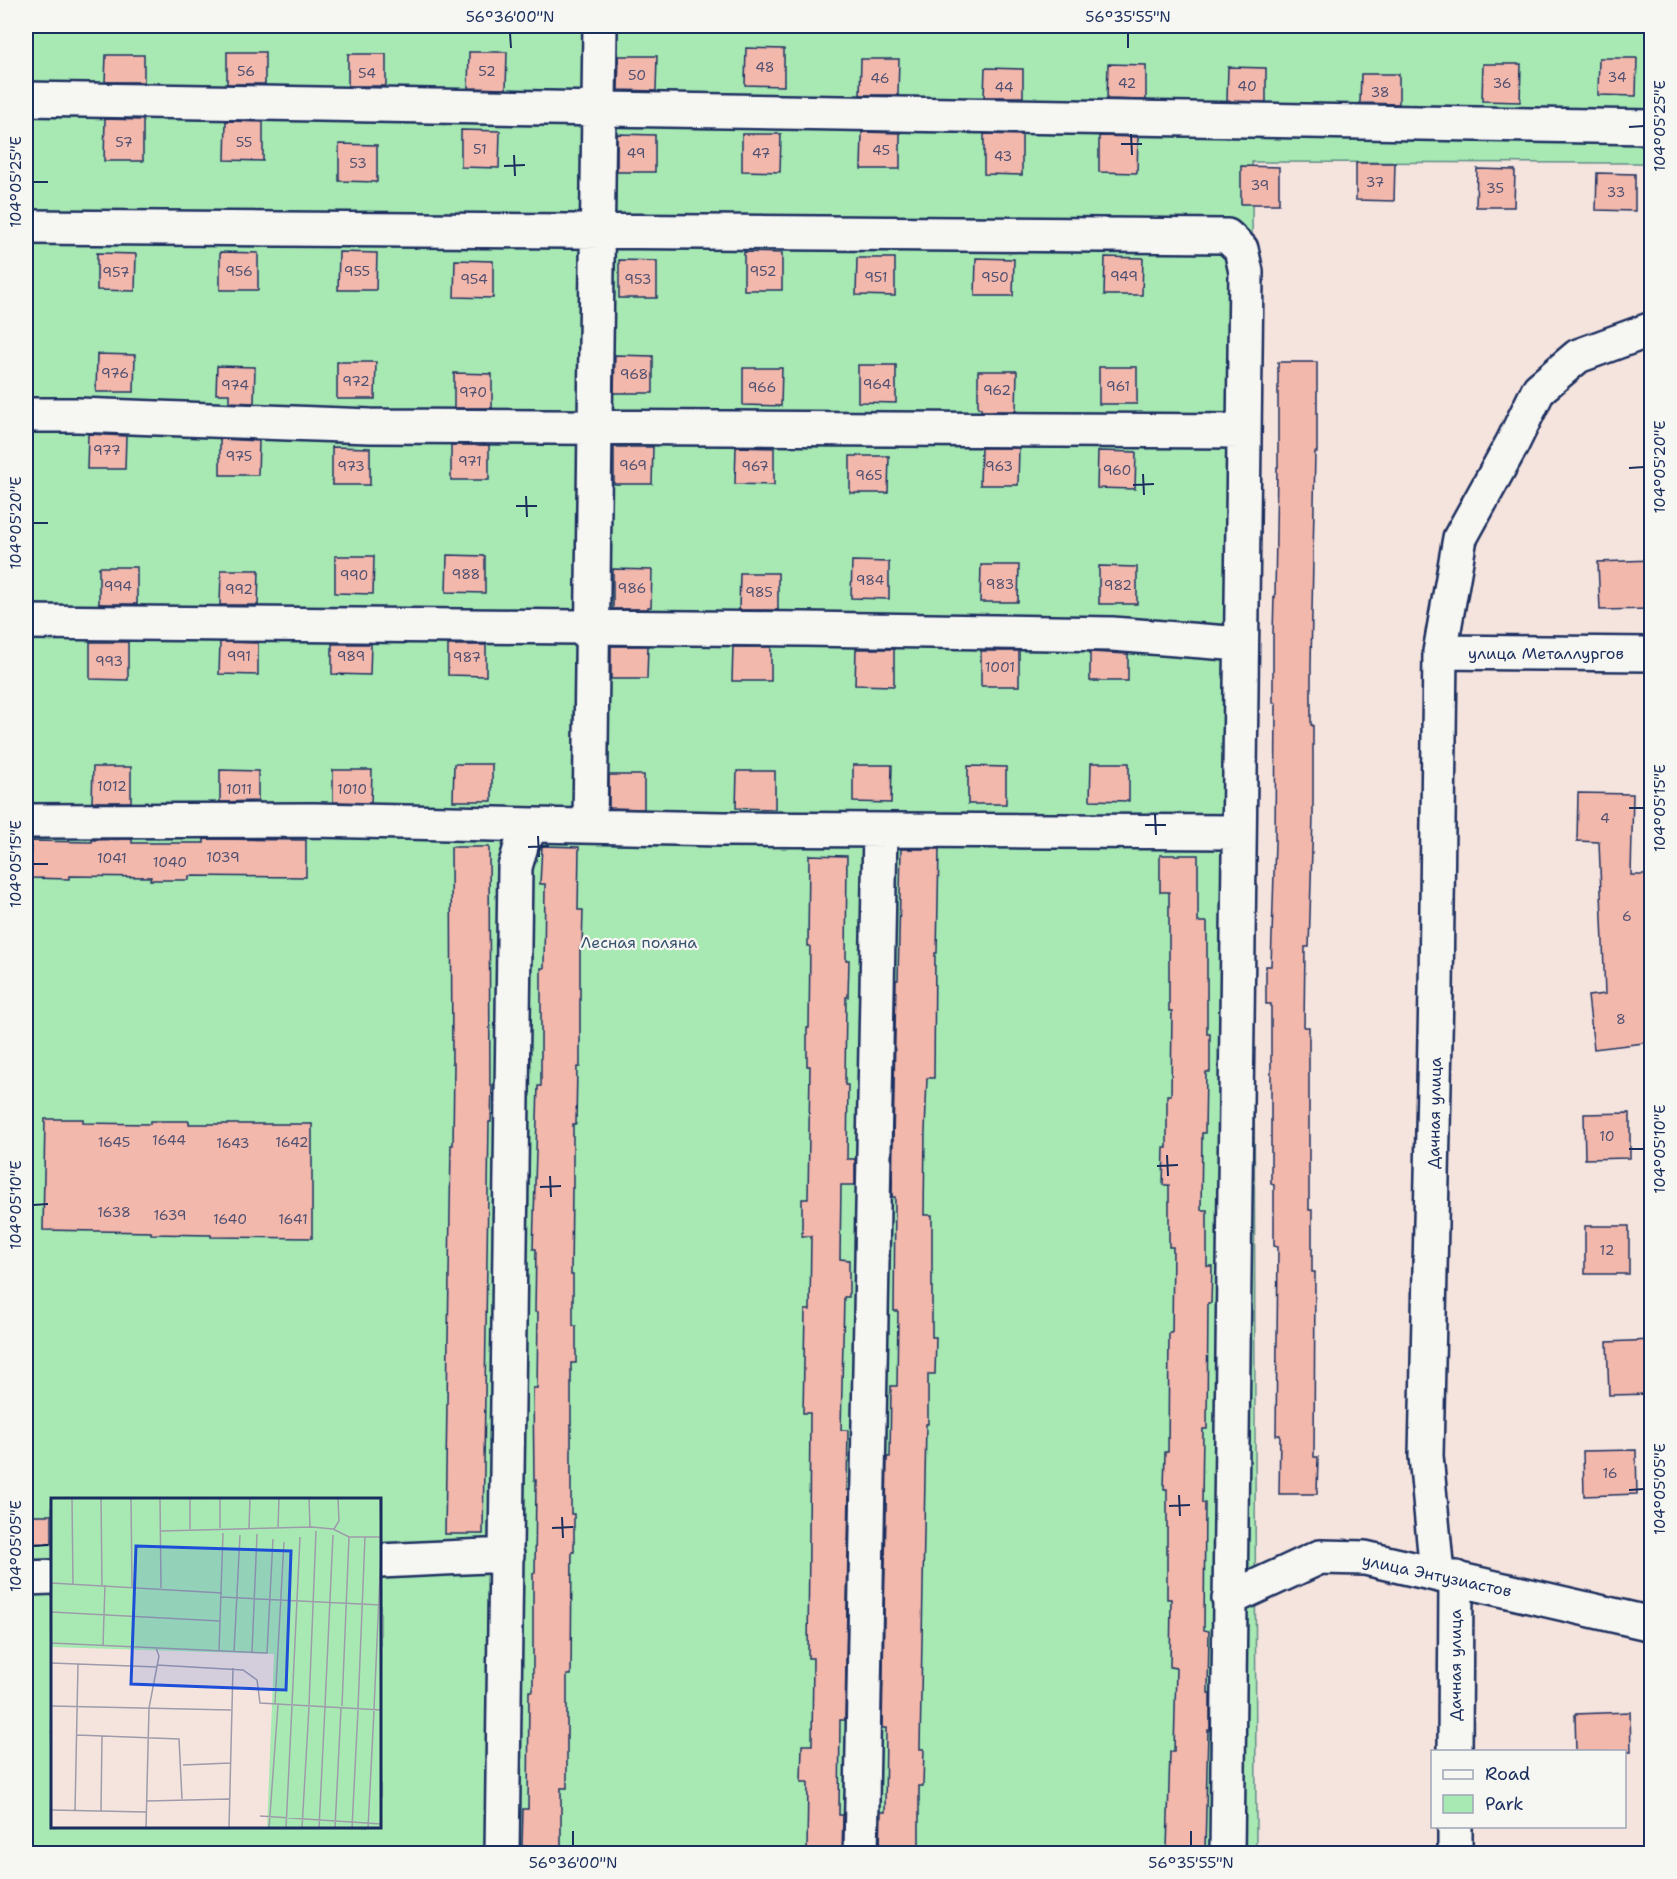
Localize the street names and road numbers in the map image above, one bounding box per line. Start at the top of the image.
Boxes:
street label: улица Металлургов [1468,643,1624,664]
street label: Дачная улица [1423,1057,1446,1169]
street label: улица Энтузиастов [1360,1549,1514,1602]
street label: Дачная улица [1445,1609,1466,1721]

